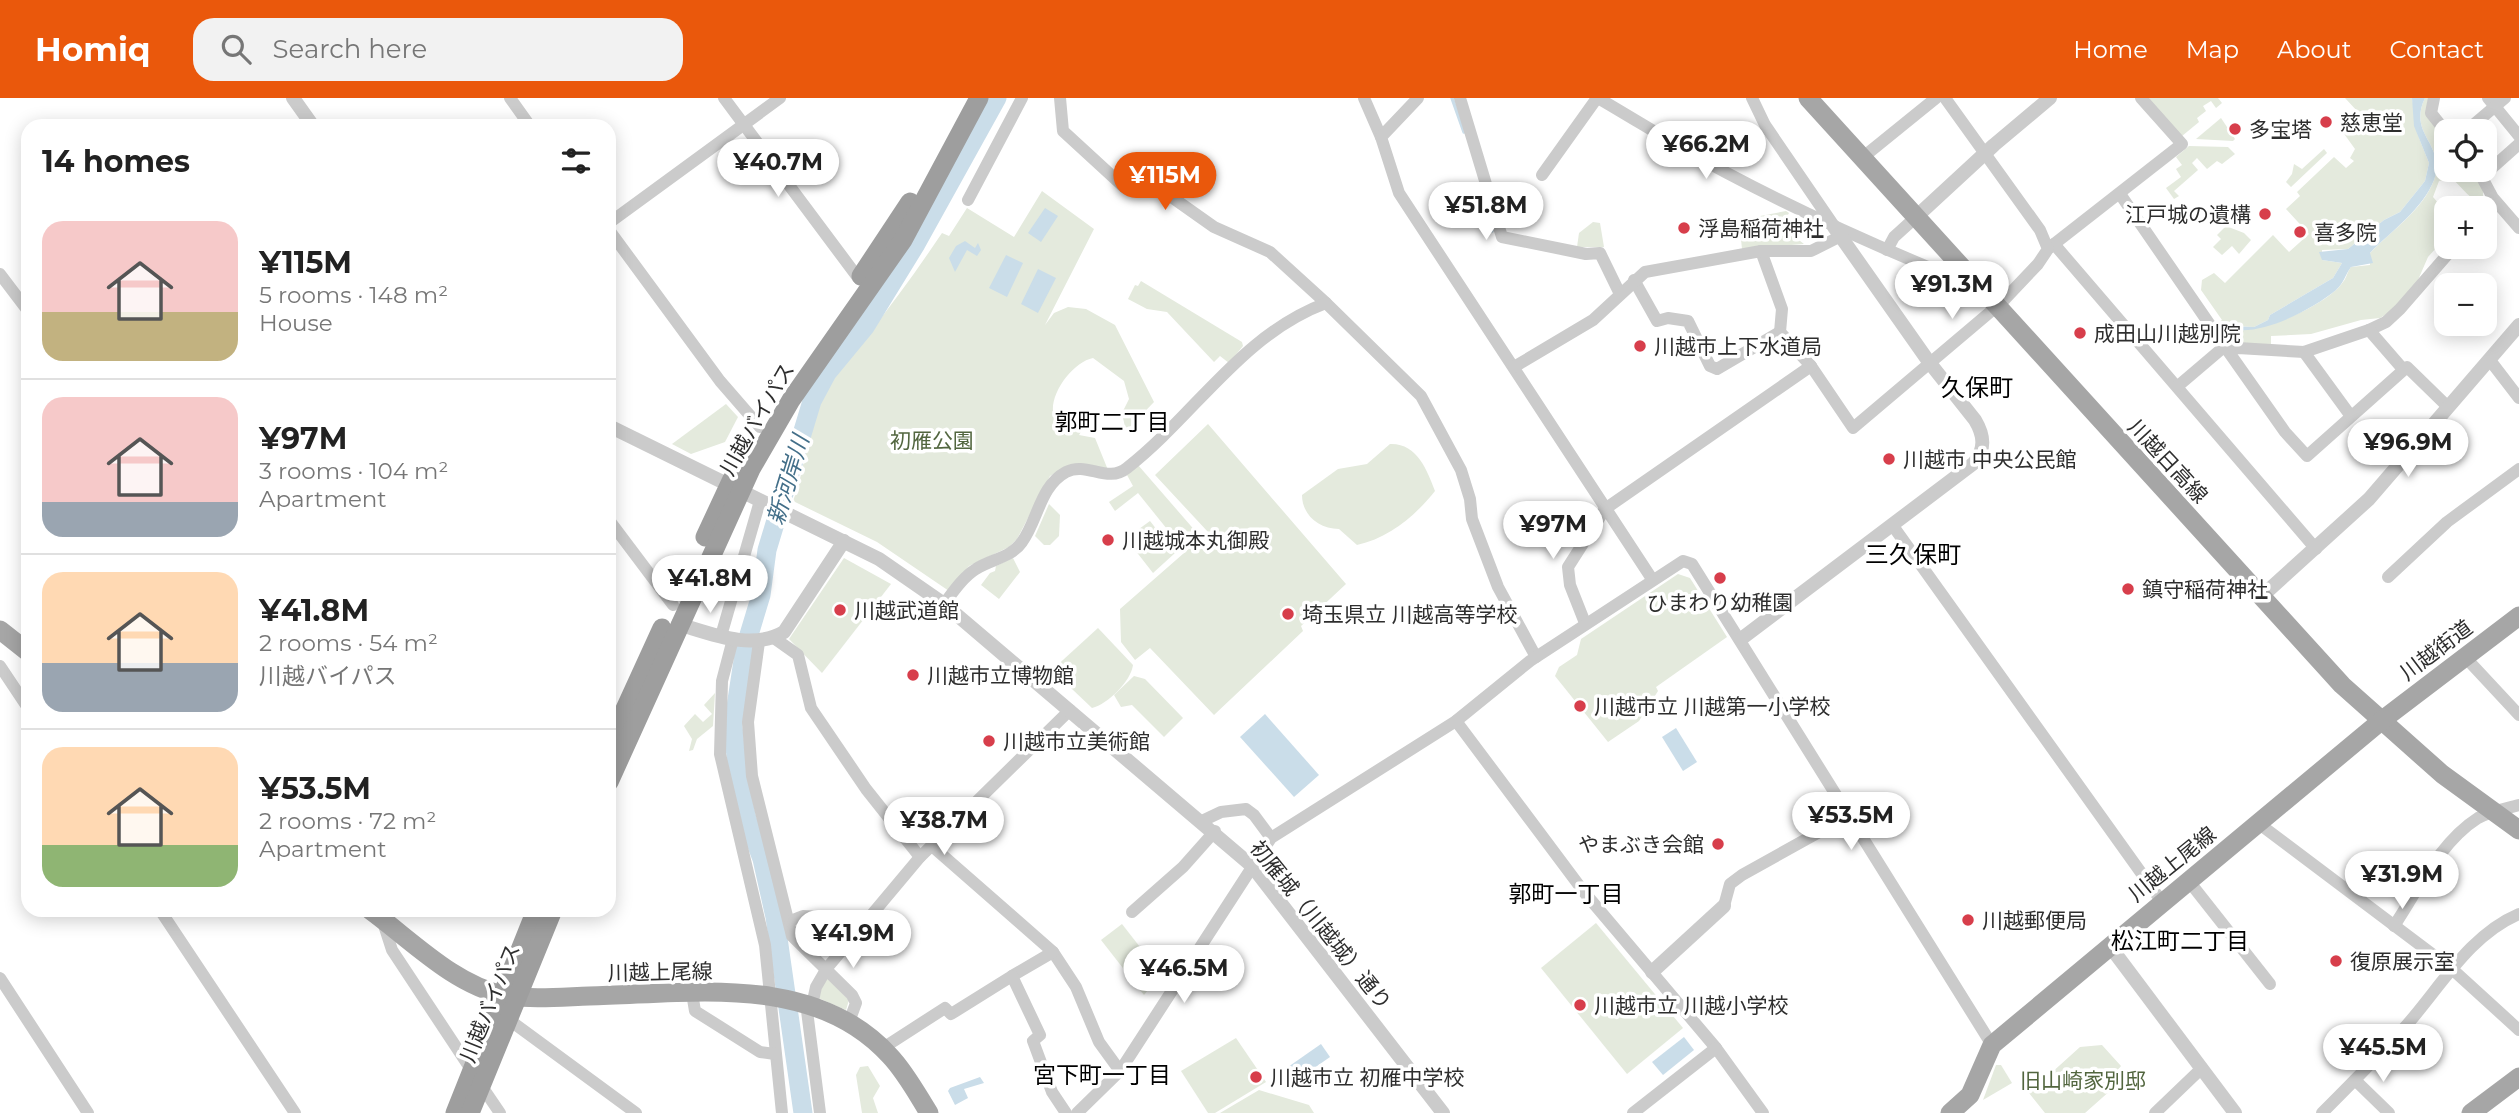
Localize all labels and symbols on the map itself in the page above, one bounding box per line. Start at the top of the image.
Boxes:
place label: 慈恵堂 [2340,110,2403,135]
marker: 慈恵堂 [2318,114,2334,130]
place label: 多宝塔 [2249,117,2312,142]
marker: 多宝塔 [2227,121,2243,137]
pin: ¥66.2M [1649,122,1763,181]
pin: ¥40.7M [721,140,835,199]
pin: ¥115M [1116,152,1214,212]
pin: ¥51.8M [1429,183,1543,242]
place label: 江戸城の遺構 [2125,202,2251,227]
marker: 江戸城の遺構 [2257,206,2273,222]
place label: 浮島稲荷神社 [1698,216,1824,241]
marker: 浮島稲荷神社 [1676,220,1692,236]
place label: 喜多院 [2314,220,2377,245]
marker: 喜多院 [2292,224,2308,240]
pin: ¥91.3M [1895,262,2009,321]
place label: 成田山川越別院 [2094,321,2241,346]
marker: 成田山川越別院 [2072,325,2088,341]
place label: 川越市上下水道局 [1654,334,1822,359]
marker: 川越市上下水道局 [1632,338,1648,354]
street label: 川越バイパス [715,358,799,480]
district label: 久保町 [1941,373,2013,402]
district label: 郭町二丁目 [1055,408,1170,436]
street label: 川越日高線 [2123,414,2213,508]
pin: ¥96.9M [2351,420,2465,479]
park label: 初雁公園 [890,428,974,453]
water label: 新河岸川 [761,429,816,528]
place label: 川越市 中央公民館 [1903,447,2077,472]
marker: 川越市 中央公民館 [1881,451,1897,467]
pin: ¥97M [1512,502,1594,561]
place label: 川越城本丸御殿 [1122,528,1269,553]
marker: 川越城本丸御殿 [1100,532,1116,548]
district label: 三久保町 [1865,540,1961,569]
pin: ¥41.8M [653,556,767,615]
marker: ひまわり幼稚園 [1712,570,1728,586]
place label: 鎮守稲荷神社 [2142,577,2268,602]
marker: 鎮守稲荷神社 [2120,581,2136,597]
place label: ひまわり幼稚園 [1647,590,1794,615]
place label: 川越武道館 [854,598,959,623]
marker: 川越武道館 [832,602,848,618]
place label: 埼玉県立 川越高等学校 [1302,602,1518,627]
marker: 埼玉県立 川越高等学校 [1280,606,1296,622]
street label: 川越街道 [2395,615,2477,685]
place label: 川越市立博物館 [927,663,1074,688]
marker: 川越市立博物館 [905,667,921,683]
place label: 川越市立 川越第一小学校 [1594,694,1831,719]
marker: 川越市立 川越第一小学校 [1572,698,1588,714]
place label: 川越市立美術館 [1003,729,1150,754]
marker: 川越市立美術館 [981,733,997,749]
pin: ¥53.5M [1794,792,1908,852]
pin: ¥38.7M [887,798,1001,857]
street label: 川越上尾線 [2123,821,2221,907]
place label: やまぶき会館 [1578,832,1704,857]
street label: 初雁城（川越城）通り [1245,836,1397,1014]
marker: やまぶき会館 [1710,836,1726,852]
pin: ¥31.9M [2345,852,2459,911]
district label: 郭町一丁目 [1509,880,1624,908]
place label: 川越郵便局 [1982,908,2087,933]
pin: ¥41.9M [796,910,910,970]
marker: 川越郵便局 [1960,912,1976,928]
district label: 松江町二丁目 [2111,927,2249,955]
street label: 川越バイパス [455,940,525,1066]
pin: ¥46.5M [1127,946,1241,1005]
place label: 復原展示室 [2350,949,2455,974]
marker: 復原展示室 [2328,953,2344,969]
street label: 川越上尾線 [607,959,713,985]
place label: 川越市立 川越小学校 [1594,993,1789,1018]
marker: 川越市立 川越小学校 [1572,997,1588,1013]
pin: ¥45.5M [2326,1024,2440,1084]
district label: 宮下町一丁目 [1033,1061,1171,1089]
place label: 川越市立 初雁中学校 [1270,1065,1465,1090]
park label: 旧山崎家別邸 [2020,1068,2146,1093]
marker: 川越市立 初雁中学校 [1248,1069,1264,1085]

